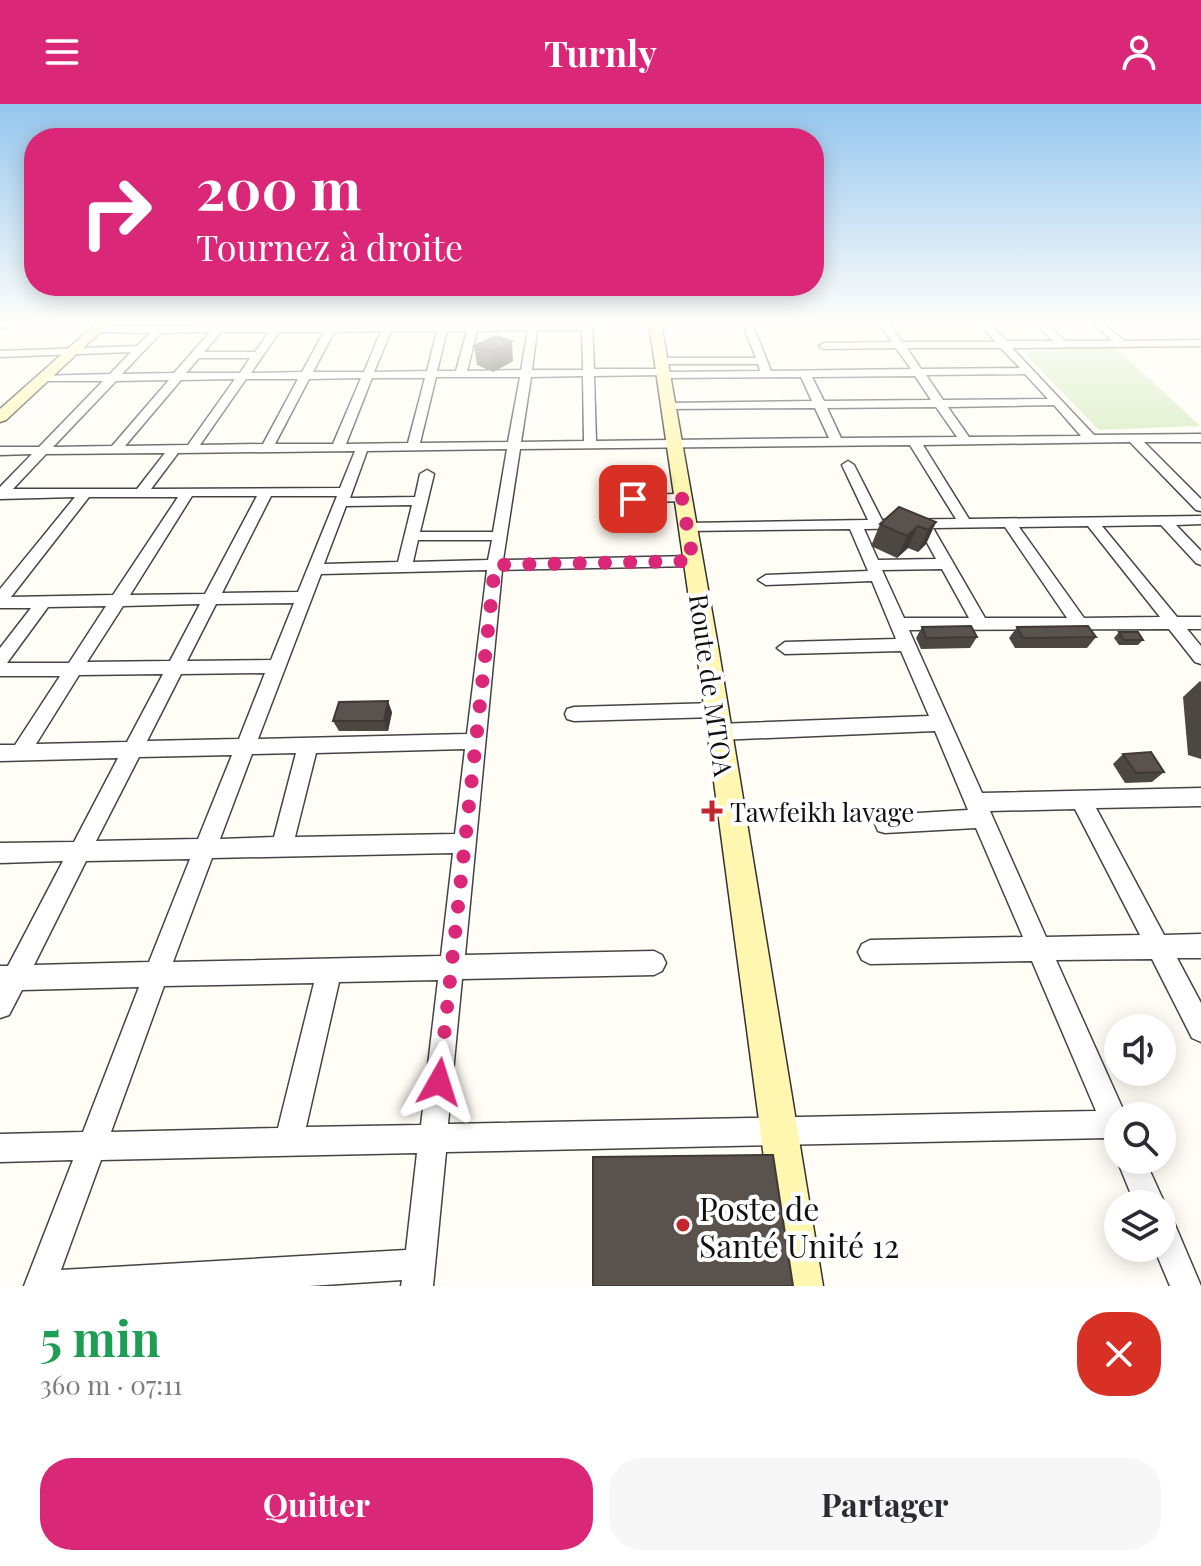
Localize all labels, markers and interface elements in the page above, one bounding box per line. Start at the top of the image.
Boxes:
text: Turnly [544,28,657,76]
icon: menu [40,30,84,74]
icon: person [1117,30,1161,74]
text: 200 m [196,150,361,225]
icon: right [64,160,168,264]
text: Tournez à droite [196,222,463,270]
pin [599,465,667,533]
icon: arrive [611,477,655,521]
street label: Route de MTOA [682,592,742,779]
place label: Tawfeikh lavage [730,794,914,829]
marker: Tawfeikh lavage [701,800,723,822]
map controls [1104,1014,1176,1262]
button: sound [1104,1014,1176,1086]
position arrow [397,1040,481,1124]
button: search [1104,1102,1176,1174]
place label: Poste de Santé Unité 12 [699,1186,899,1266]
button: layers [1104,1190,1176,1262]
marker: Poste de Santé Unité 12 [674,1216,692,1234]
text: 5 min [40,1305,161,1369]
button: close [1077,1312,1161,1396]
text: 360 m · 07:11 [40,1367,182,1402]
button: Quitter [40,1458,593,1550]
button: Partager [609,1458,1161,1550]

